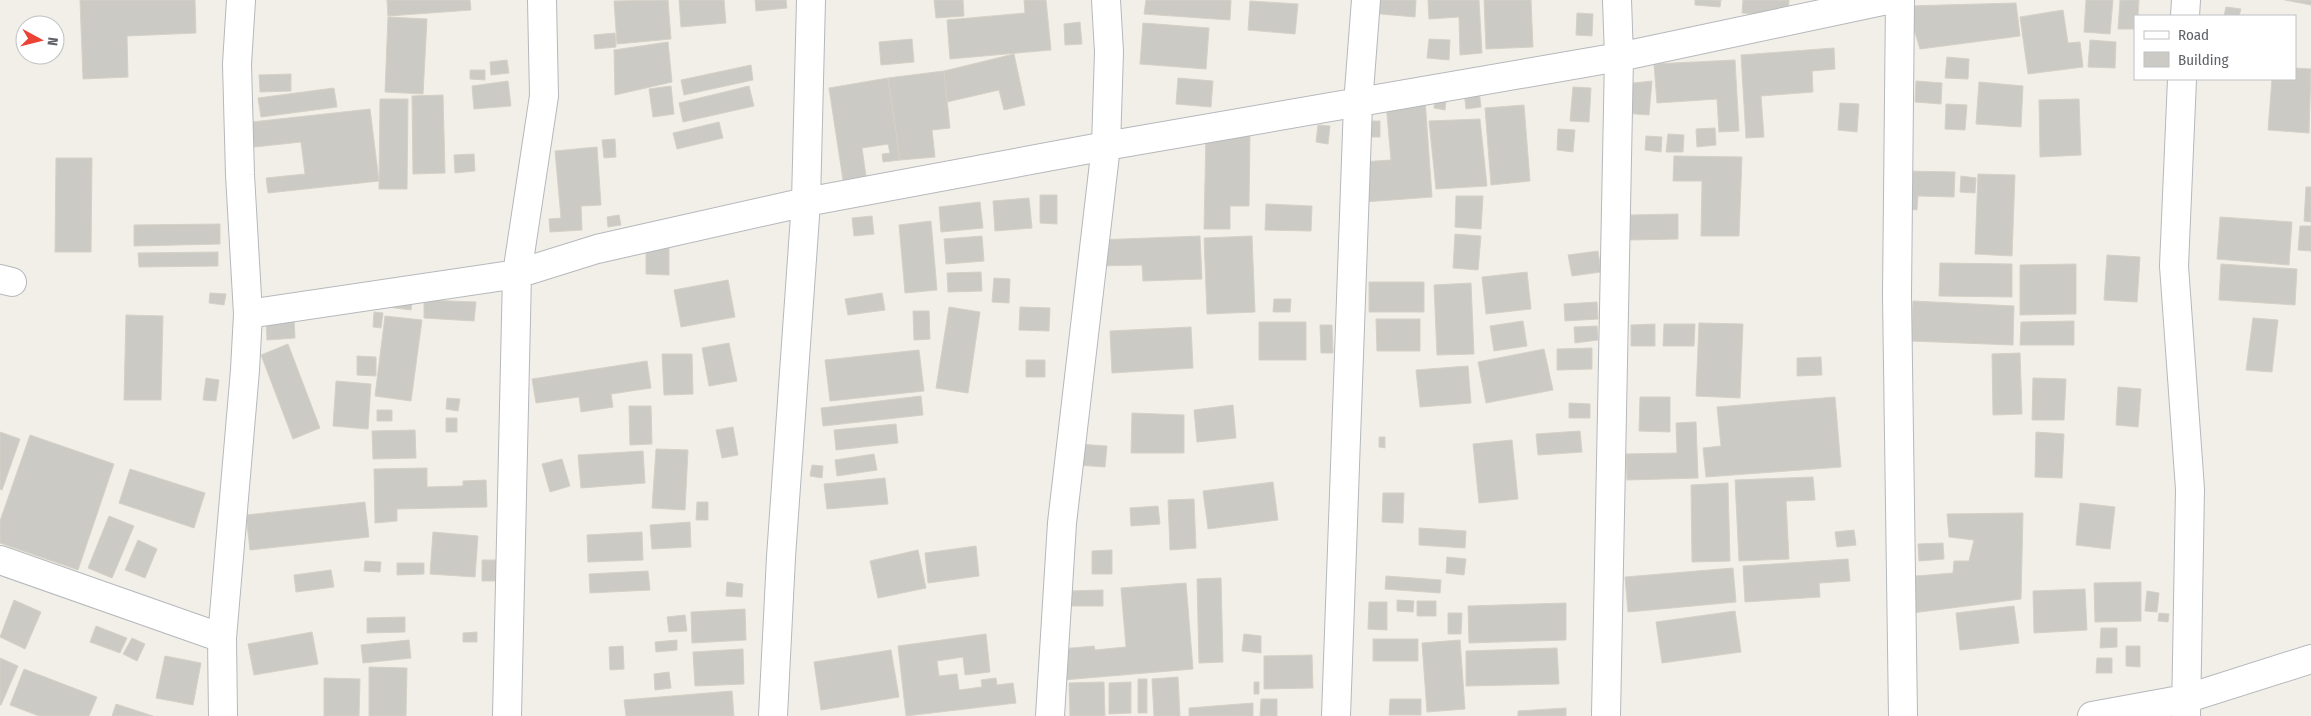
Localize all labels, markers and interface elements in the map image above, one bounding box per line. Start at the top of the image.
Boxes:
north arrow [15,15,65,65]
legend [2134,15,2296,80]
text: Road [2178,26,2209,44]
text: N [43,36,61,47]
text: Building [2178,51,2229,69]

